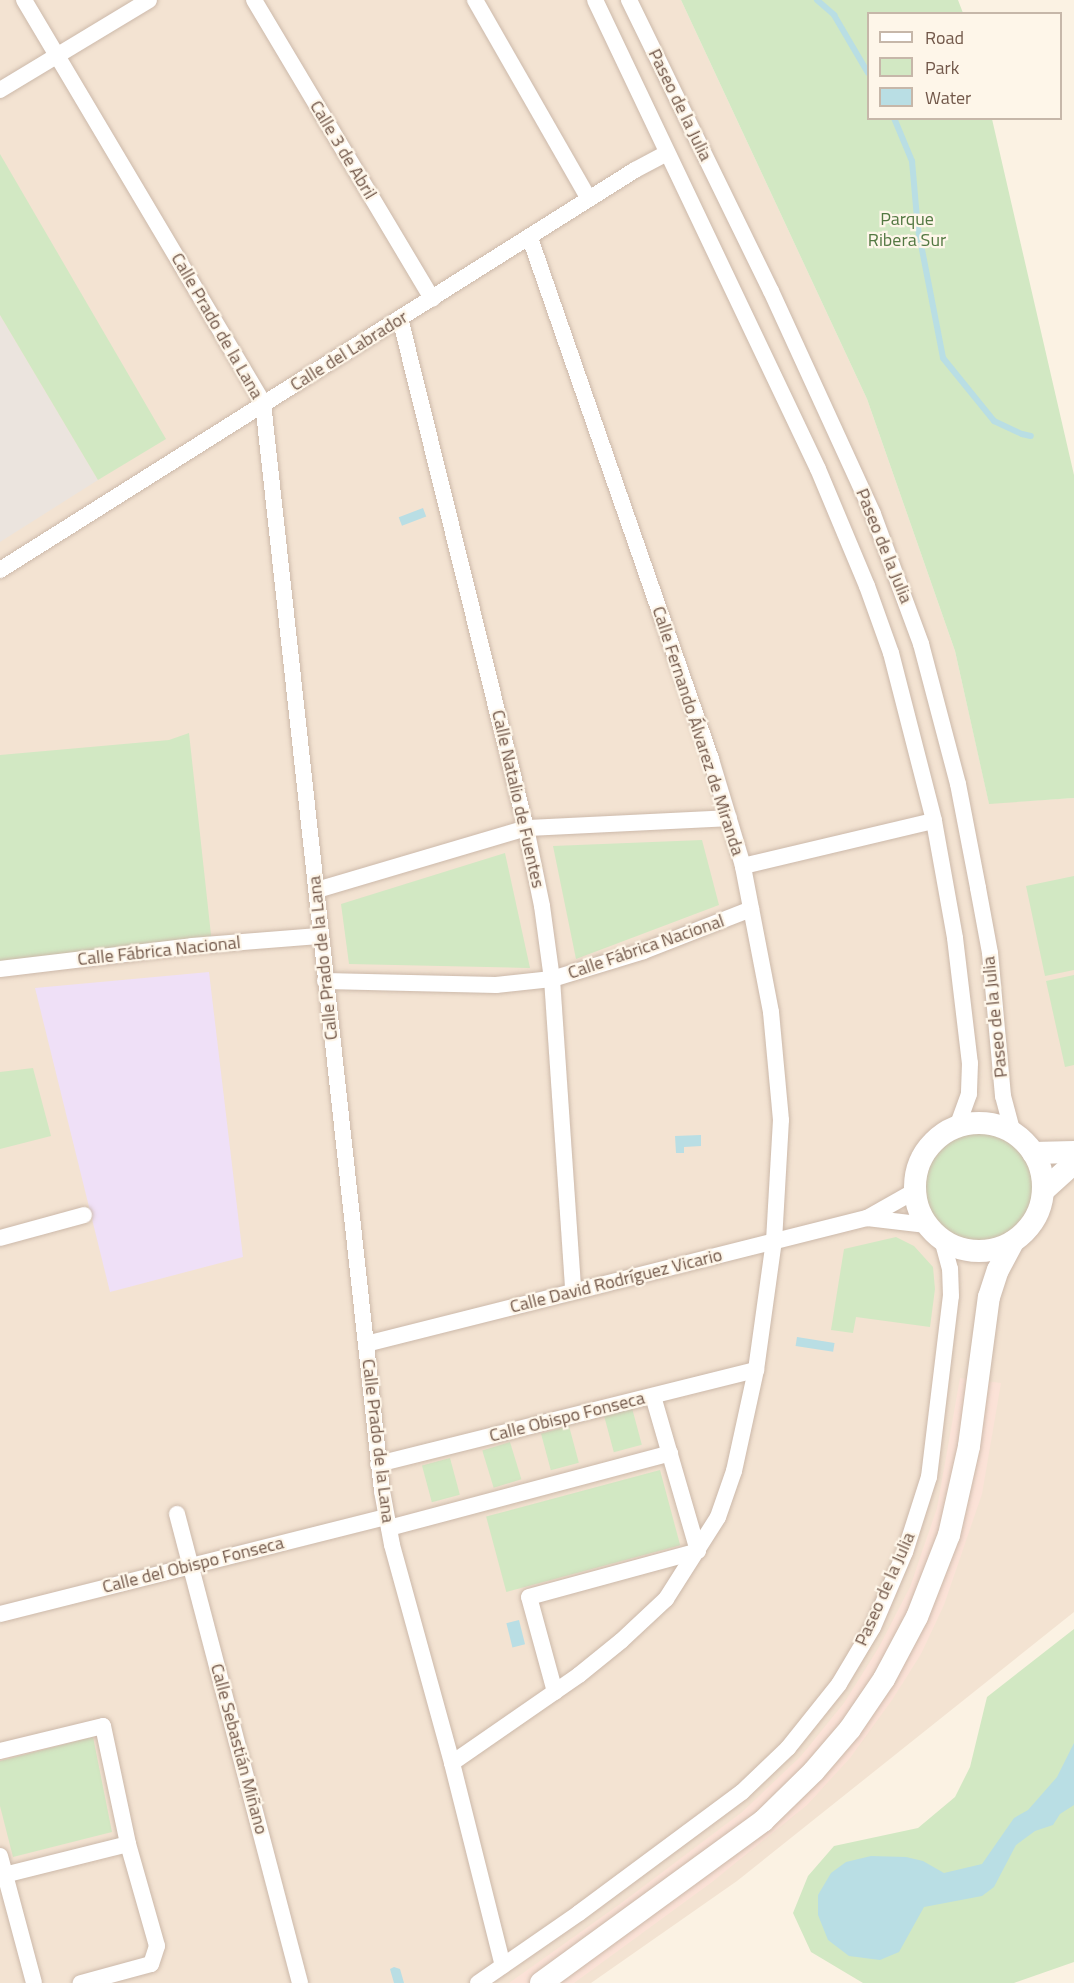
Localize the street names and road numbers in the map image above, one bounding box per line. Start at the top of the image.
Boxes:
street label: Paseo de la Julia [644,45,716,165]
street label: Calle 3 de Abril [305,97,381,203]
street label: Calle Prado de la Lana [166,249,268,403]
street label: Calle del Labrador [286,306,412,396]
street label: Paseo de la Julia [851,485,917,607]
street label: Calle Fernando Álvarez de Miranda [647,604,749,858]
street label: Calle Natalio de Fuentes [487,708,549,890]
street label: Calle Prado de la Lana [304,875,342,1041]
street label: Calle Fábrica Nacional [565,910,727,984]
street label: Calle Fábrica Nacional [76,932,242,970]
street label: Paseo de la Julia [978,955,1012,1079]
street label: Calle David Rodríguez Vicario [508,1244,724,1318]
street label: Calle Prado de la Lana [357,1358,399,1524]
street label: Calle Obispo Fonseca [487,1387,647,1447]
street label: Paseo de la Julia [850,1529,920,1649]
street label: Calle del Obispo Fonseca [100,1532,286,1598]
street label: Calle Sebastián Miñano [206,1661,272,1837]

